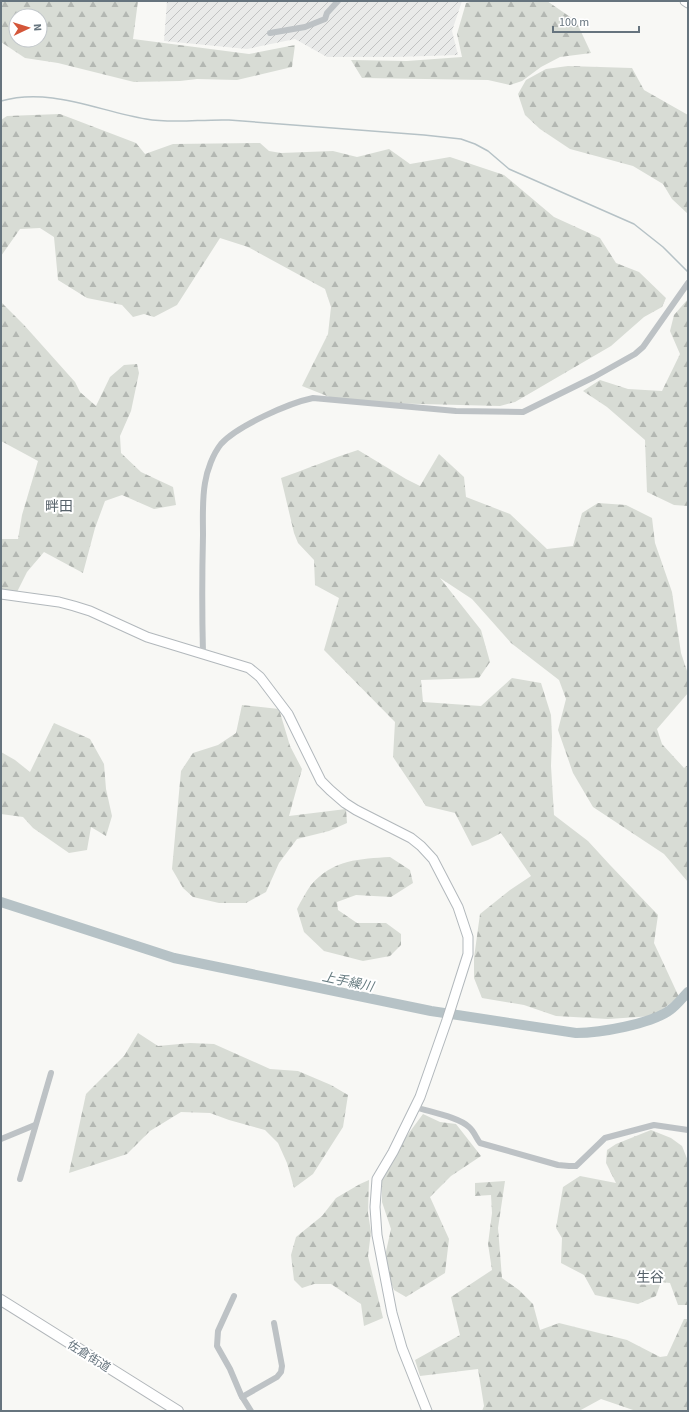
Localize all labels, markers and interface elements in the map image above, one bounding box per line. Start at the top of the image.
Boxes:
north arrow [8,8,48,48]
scale bar [553,8,639,34]
text: 100 m [559,14,589,31]
text: N [30,23,45,32]
district label: 畔田 [45,497,73,517]
water label: 上手繰川 [320,968,377,997]
district label: 生谷 [636,1268,664,1288]
street label: 佐倉街道 [64,1336,114,1376]

